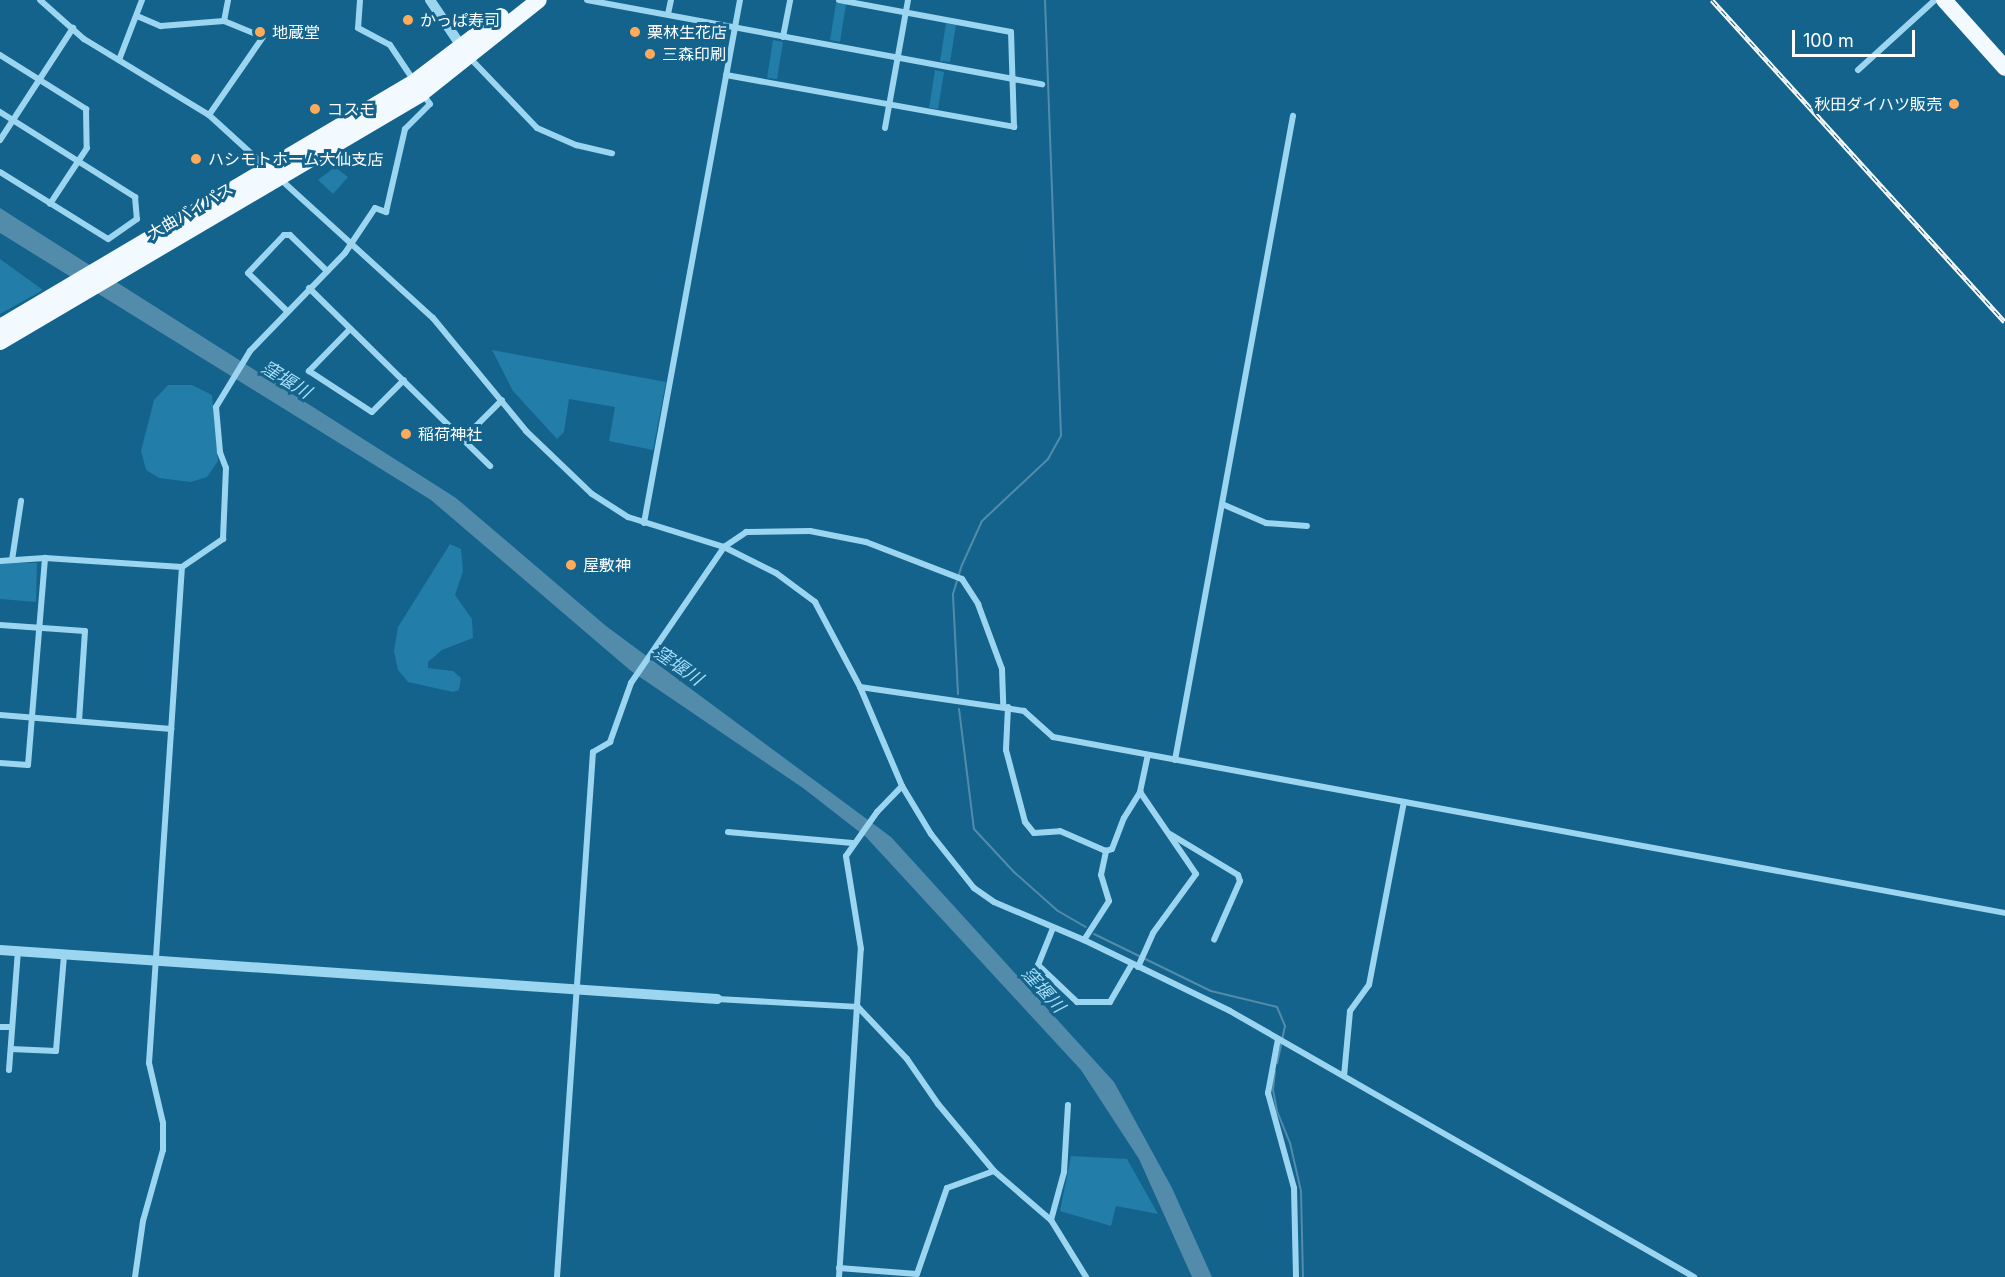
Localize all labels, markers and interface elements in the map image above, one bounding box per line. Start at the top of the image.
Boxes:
place label: かっぱ寿司 [420,10,500,30]
marker: かっぱ寿司 [401,13,415,27]
scale bar [1795,18,1918,56]
place label: 地蔵堂 [272,22,320,42]
place label: 栗林生花店 [647,22,727,42]
marker: 地蔵堂 [253,25,267,39]
marker: 栗林生花店 [628,25,642,39]
text: 100 m [1803,30,1854,51]
place label: 三森印刷 [662,44,726,64]
marker: 三森印刷 [643,47,657,61]
place label: 秋田ダイハツ販売 [1814,94,1942,114]
marker: 秋田ダイハツ販売 [1947,97,1961,111]
place label: コスモ [327,99,375,119]
marker: コスモ [308,102,322,116]
place label: ハシモトホーム大仙支店 [208,149,384,169]
marker: ハシモトホーム大仙支店 [189,152,203,166]
street label: 大曲バイパス [144,179,236,243]
water label: 窪堰川 [257,357,315,403]
place label: 稲荷神社 [418,424,482,444]
marker: 稲荷神社 [399,427,413,441]
place label: 屋敷神 [583,555,631,575]
marker: 屋敷神 [564,558,578,572]
water label: 窪堰川 [650,642,706,690]
water label: 窪堰川 [1017,963,1069,1017]

